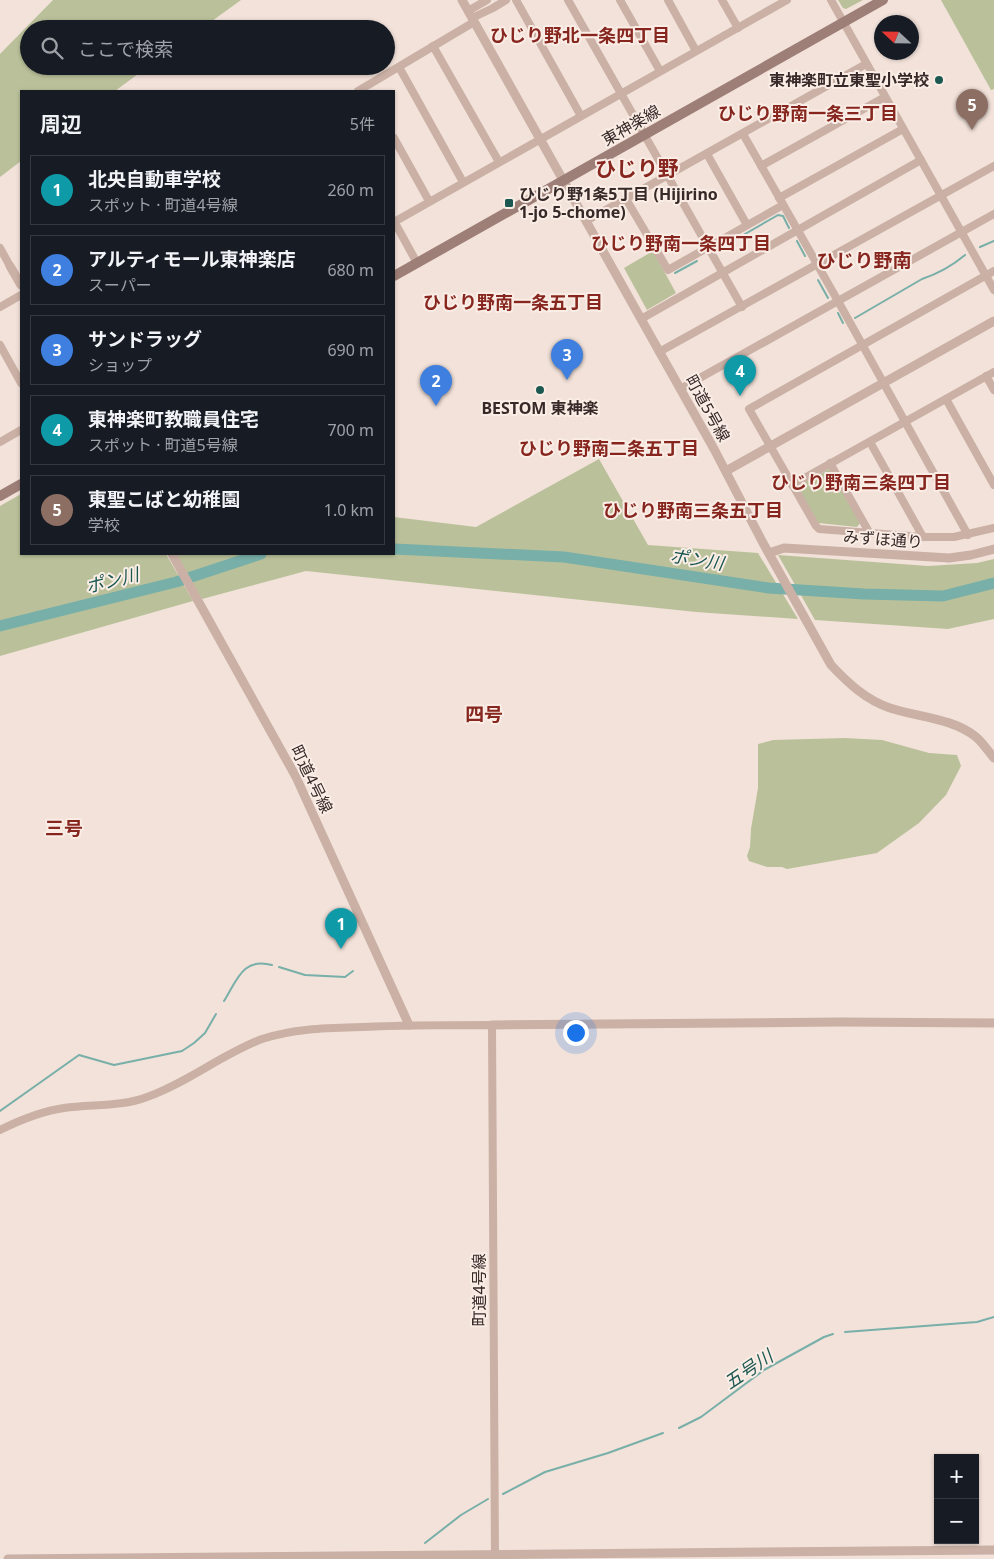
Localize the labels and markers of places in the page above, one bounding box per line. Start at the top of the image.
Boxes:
place label: 東神楽町立東聖小学校 [769,69,929,91]
marker: 東神楽町立東聖小学校 [933,74,945,86]
pin: 5 [956,89,988,130]
place label: ひじり野1条5丁目 (Hijirino 1-jo 5-chome) [519,183,718,223]
marker: ひじり野1条5丁目 (Hijirino 1-jo 5-chome) [503,197,515,209]
pin: 3 [551,339,583,380]
pin: 4 [724,355,756,396]
pin: 2 [420,365,452,406]
marker: BESTOM 東神楽 [534,384,546,396]
place label: BESTOM 東神楽 [481,397,599,419]
pin: 1 [325,908,357,949]

